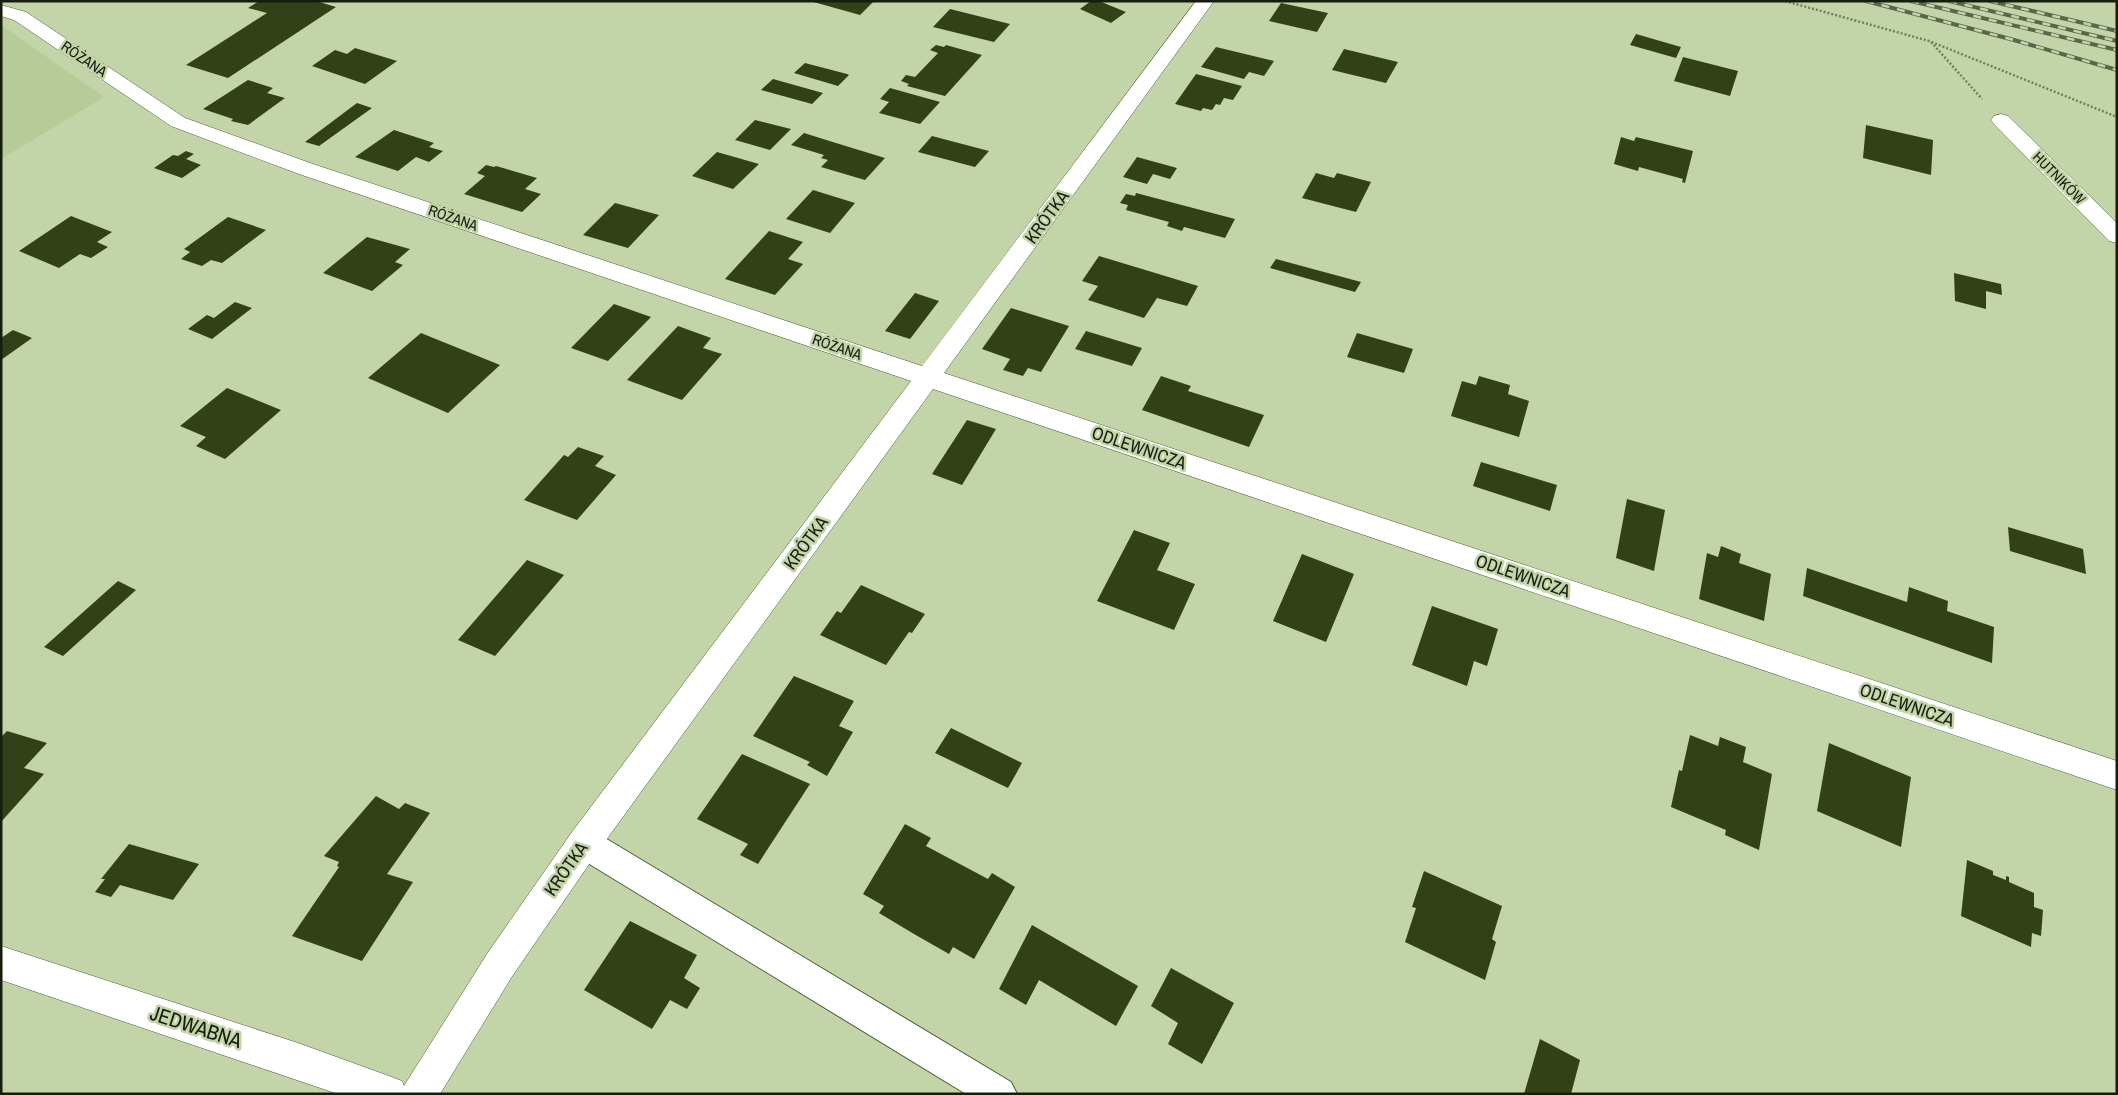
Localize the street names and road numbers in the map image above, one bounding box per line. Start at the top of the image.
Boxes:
street label: RÓŻANA [57,36,112,82]
street label: HUTNIKÓW [2028,147,2091,209]
street label: KRÓTKA [1019,185,1075,249]
street label: RÓŻANA [426,199,482,236]
street label: RÓŻANA [810,328,866,365]
street label: ODLEWNICZA [1089,420,1190,475]
street label: KRÓTKA [778,511,834,575]
street label: ODLEWNICZA [1473,548,1574,603]
street label: ODLEWNICZA [1857,677,1958,732]
street label: KRÓTKA [538,837,593,901]
street label: JEDWABNA [146,998,246,1055]

